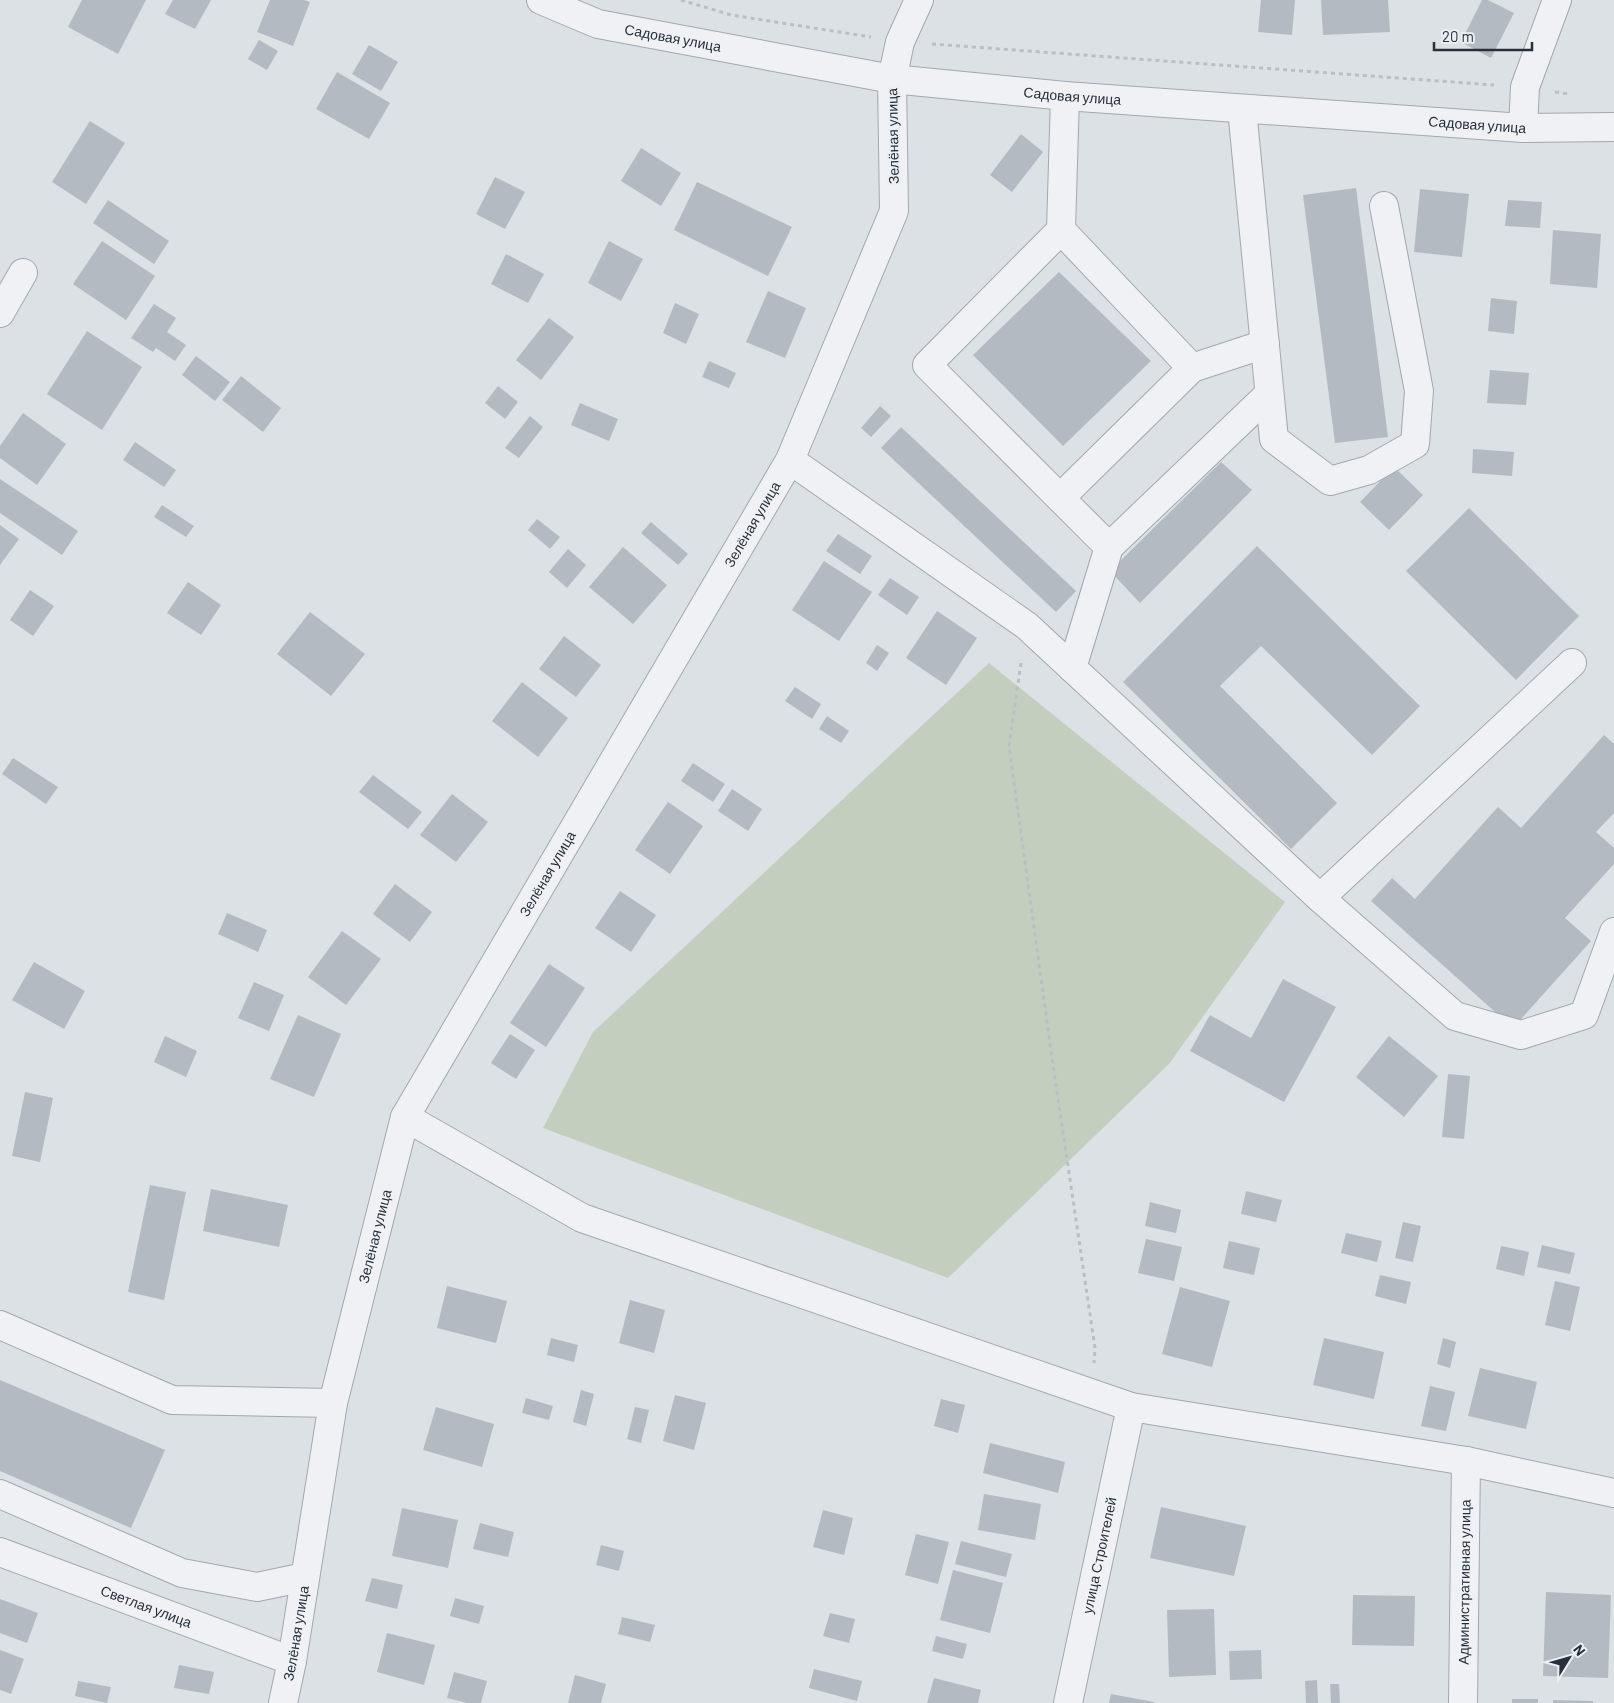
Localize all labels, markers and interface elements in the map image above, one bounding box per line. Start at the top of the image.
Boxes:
street label: Садовая улица [623,20,723,55]
scale bar [1434,20,1532,52]
text: 20 m [1442,27,1474,45]
street label: Садовая улица [1023,83,1122,108]
street label: Зелёная улица [883,88,902,184]
street label: Садовая улица [1428,112,1527,136]
street label: Зелёная улица [720,478,784,570]
street label: Зелёная улица [515,828,579,919]
street label: Зелёная улица [354,1187,394,1285]
street label: улица Строителей [1078,1495,1120,1615]
street label: Административная улица [1454,1499,1474,1665]
street label: Светлая улица [98,1581,194,1631]
street label: Зелёная улица [279,1584,312,1682]
north arrow [1544,1633,1594,1683]
text: N [1570,1641,1589,1659]

